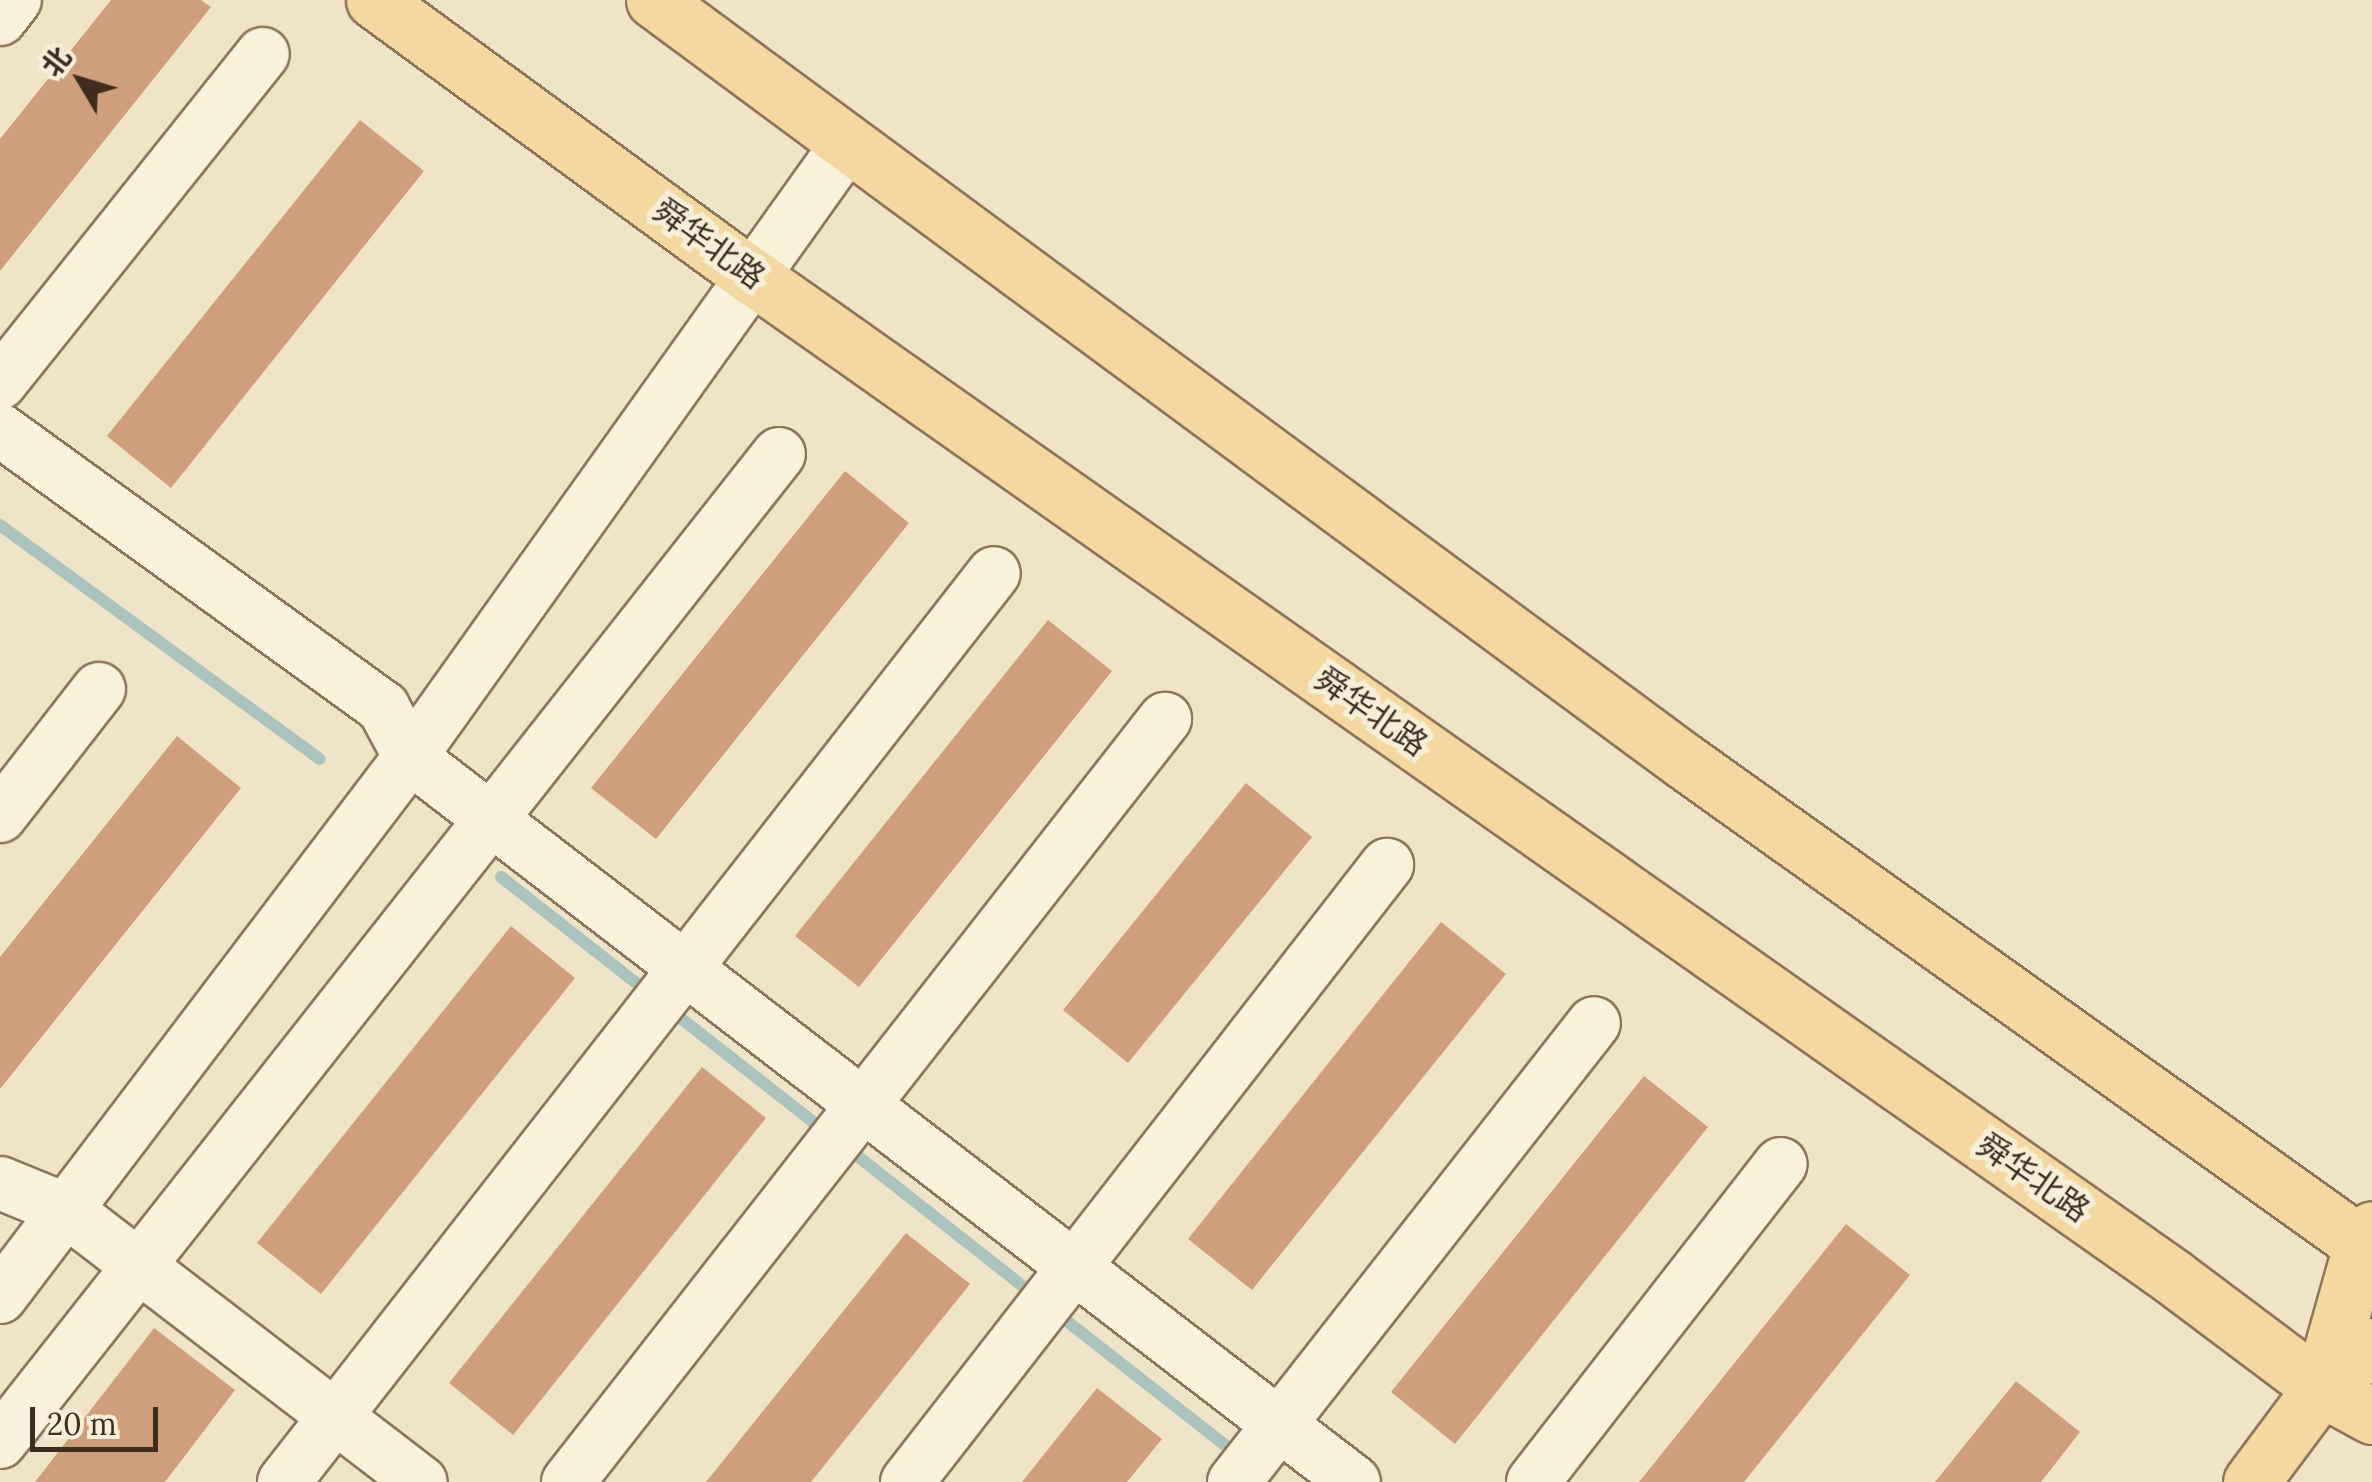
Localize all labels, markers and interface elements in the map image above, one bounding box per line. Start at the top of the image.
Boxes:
north arrow [30,30,130,130]
text: 北 [34,39,79,84]
street label: 舜华北路 [646,191,772,297]
street label: 舜华北路 [1308,660,1434,764]
street label: 舜华北路 [1970,1126,2096,1230]
scale bar [35,1387,162,1449]
text: 20 m [47,1405,116,1443]

